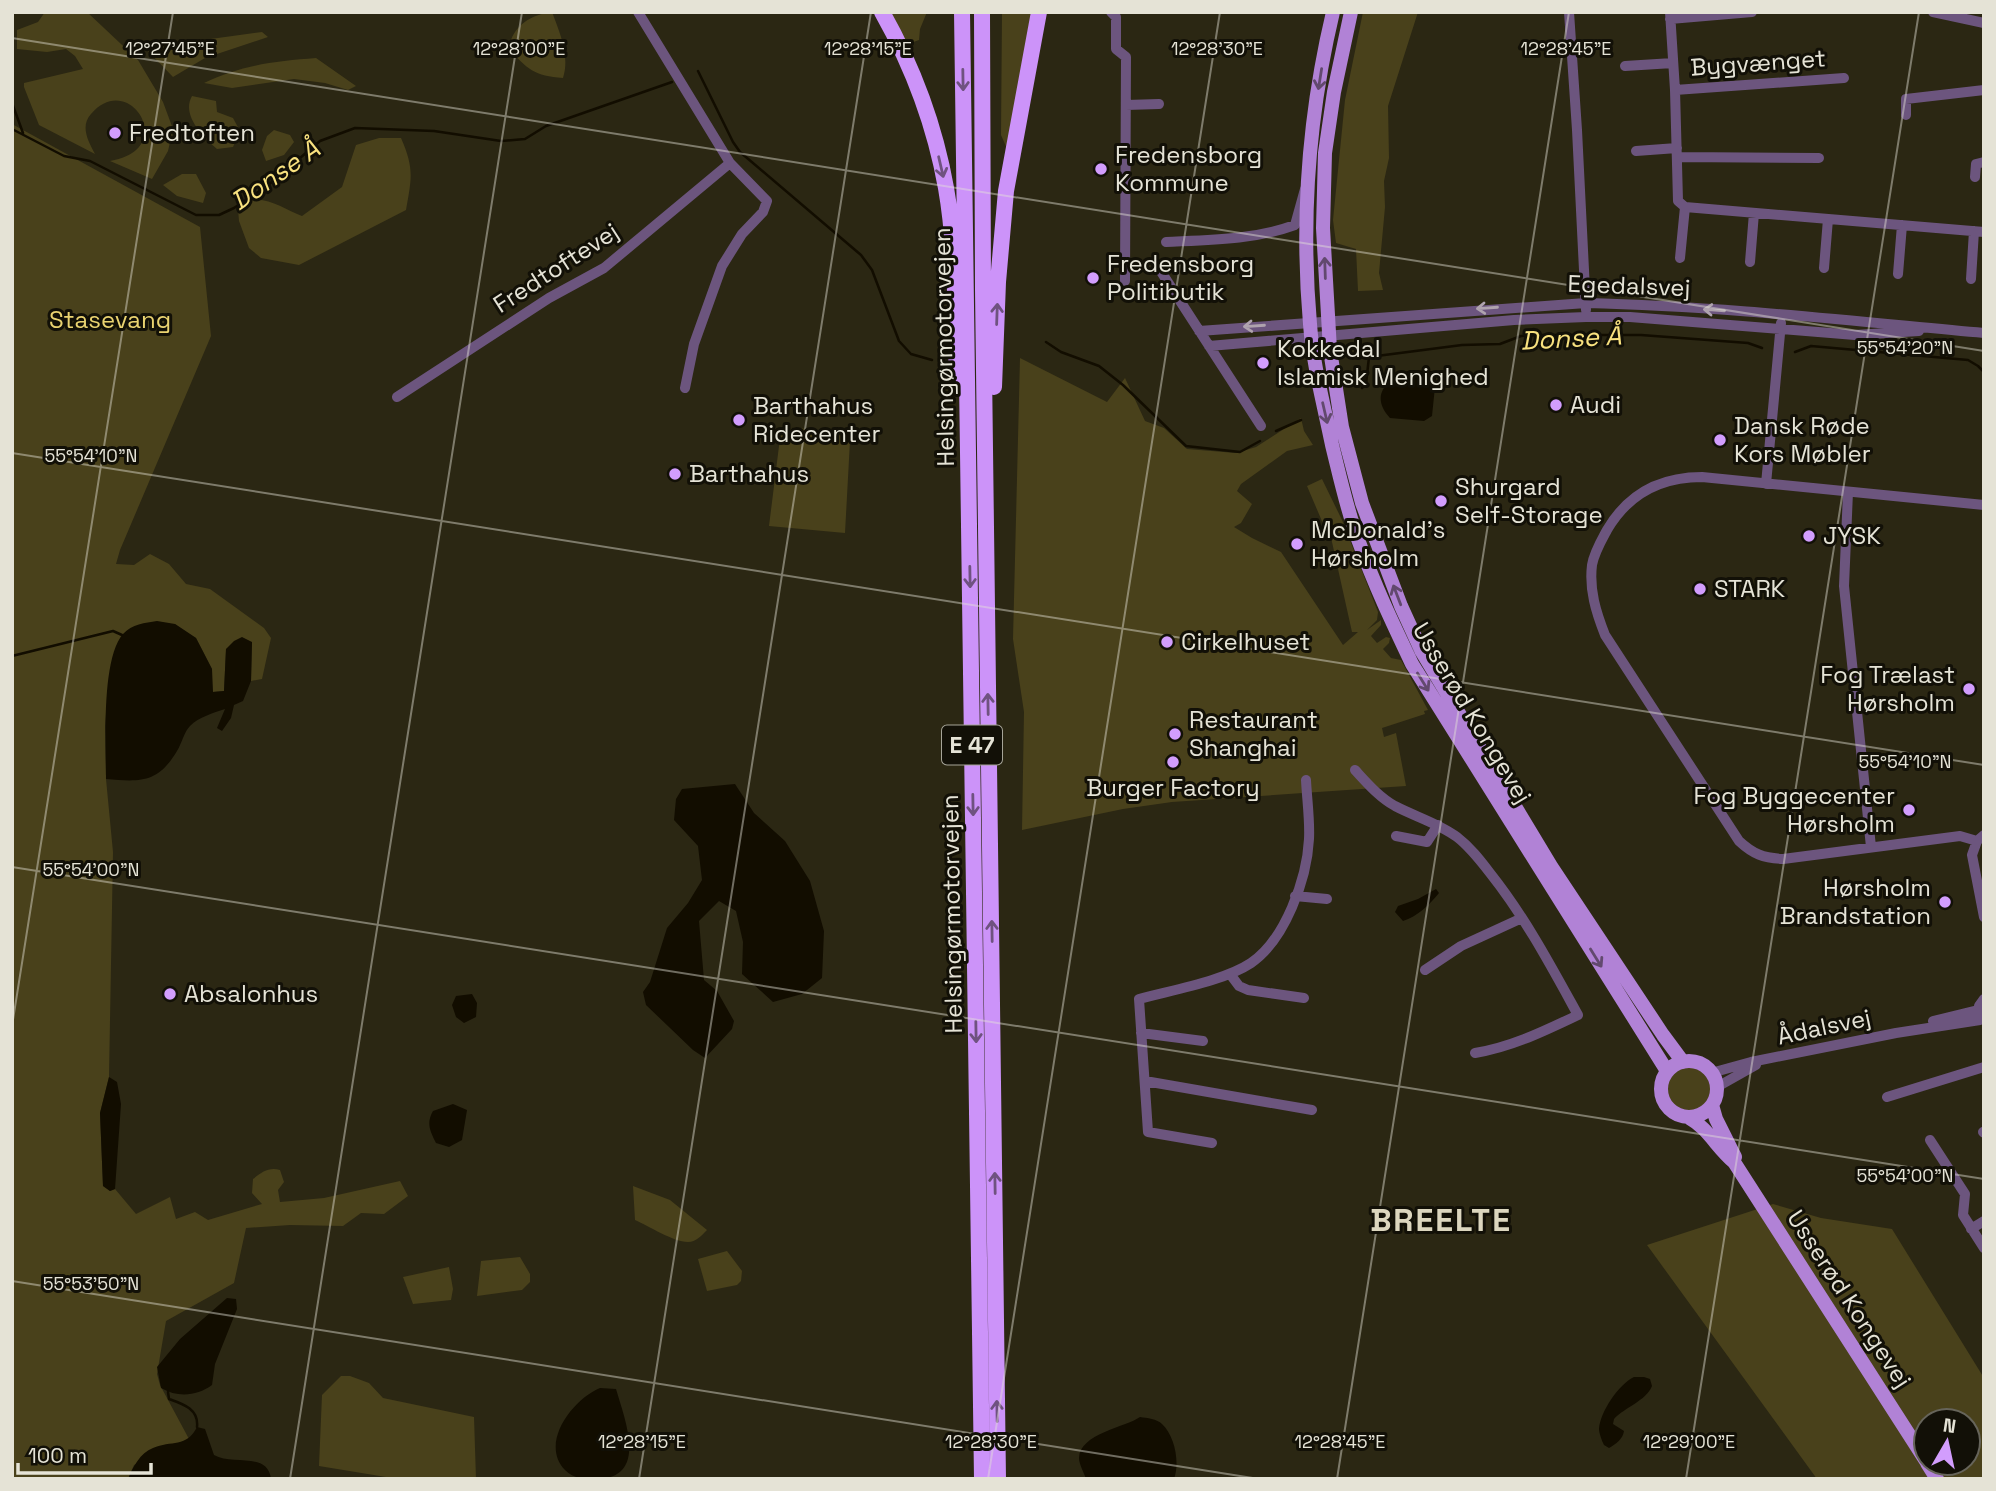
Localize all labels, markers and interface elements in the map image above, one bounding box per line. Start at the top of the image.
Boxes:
text: 12°27'45"E [125,37,215,60]
text: 12°28'00"E [473,37,565,60]
text: 12°28'15"E [824,37,912,60]
text: 12°28'30"E [1171,37,1263,60]
text: 12°28'45"E [1521,37,1611,60]
street label: Bygvænget [1689,42,1827,83]
one-way arrow [1313,67,1326,90]
one-way arrow [956,69,970,92]
place label: Fredtoften [129,117,255,148]
marker: Fredtoften [107,125,123,141]
water label: Donse Å [224,132,327,218]
place label: Fredensborg Kommune [1115,139,1262,198]
one-way arrow [935,155,948,178]
marker: Fredensborg Kommune [1093,161,1109,177]
street label: Fredtoftevej [487,216,624,320]
street label: Helsingørmotorvejen [926,227,961,467]
place label: Fredensborg Politibutik [1107,248,1254,307]
one-way arrow [1318,257,1331,280]
street label: Egedalsvej [1567,268,1691,303]
marker: Fredensborg Politibutik [1085,270,1101,286]
one-way arrow [1476,302,1499,315]
one-way arrow [991,303,1004,326]
one-way arrow [1703,303,1726,316]
park label: Stasevang [49,304,171,335]
water label: Donse Å [1520,318,1623,358]
one-way arrow [1244,320,1266,333]
place label: Kokkedal Islamisk Menighed [1277,333,1489,392]
text: 55°54'20"N [1857,336,1953,359]
marker: Kokkedal Islamisk Menighed [1255,355,1271,371]
place label: Audi [1570,389,1621,420]
place label: Barthahus Ridecenter [753,390,881,449]
marker: Audi [1548,397,1564,413]
one-way arrow [1320,402,1333,424]
place label: Dansk Røde Kors Møbler [1734,410,1871,469]
marker: Barthahus Ridecenter [731,412,747,428]
marker: Dansk Røde Kors Møbler [1712,432,1728,448]
text: 55°54'10"N [45,444,138,467]
place label: Barthahus [689,458,809,489]
marker: Barthahus [667,466,683,482]
place label: Shurgard Self-Storage [1455,471,1603,530]
marker: Shurgard Self-Storage [1433,493,1449,509]
place label: McDonald's Hørsholm [1311,514,1445,573]
place label: JYSK [1823,520,1881,551]
marker: JYSK [1801,528,1817,544]
marker: McDonald's Hørsholm [1289,536,1305,552]
one-way arrow [963,566,977,589]
place label: STARK [1714,573,1786,604]
marker: STARK [1692,581,1708,597]
one-way arrow [1389,585,1402,607]
street label: Usserød Kongevej [1406,616,1539,809]
place label: Cirkelhuset [1181,626,1310,657]
marker: Cirkelhuset [1159,634,1175,650]
place label: Fog Trælast Hørsholm [1820,659,1955,718]
one-way arrow [1417,672,1431,692]
marker: Fog Trælast Hørsholm [1961,681,1977,697]
one-way arrow [982,692,995,715]
place label: Restaurant Shanghai [1189,704,1318,763]
road number: E 47 [942,726,1002,764]
marker: Restaurant Shanghai [1167,726,1183,742]
text: 55°54'10"N [1859,750,1952,773]
marker: Burger Factory [1165,754,1181,770]
place label: Burger Factory [1086,772,1260,803]
place label: Fog Byggecenter Hørsholm [1693,780,1895,839]
one-way arrow [966,793,980,816]
street label: Helsingørmotorvejen [934,794,969,1034]
marker: Fog Byggecenter Hørsholm [1901,802,1917,818]
text: 55°54'00"N [42,858,140,881]
place label: Hørsholm Brandstation [1780,872,1931,931]
marker: Hørsholm Brandstation [1937,894,1953,910]
one-way arrow [985,920,998,943]
one-way arrow [1590,947,1604,967]
place label: Absalonhus [184,978,318,1009]
marker: Absalonhus [162,986,178,1002]
street label: Ådalsvej [1774,1001,1874,1052]
one-way arrow [969,1021,983,1044]
text: 55°54'00"N [1856,1164,1954,1187]
one-way arrow [988,1172,1001,1195]
district label: BREELTE [1370,1200,1512,1240]
street label: Usserød Kongevej [1780,1204,1919,1394]
text: 55°53'50"N [43,1272,139,1295]
one-way arrow [990,1399,1004,1422]
north arrow [1912,1407,1982,1477]
text: N [1941,1412,1958,1439]
text: 12°28'15"E [598,1430,686,1453]
text: 12°28'30"E [945,1430,1037,1453]
text: 12°28'45"E [1295,1430,1385,1453]
text: 12°29'00"E [1643,1430,1735,1453]
scale bar [18,1432,150,1476]
text: 100 m [28,1442,87,1469]

